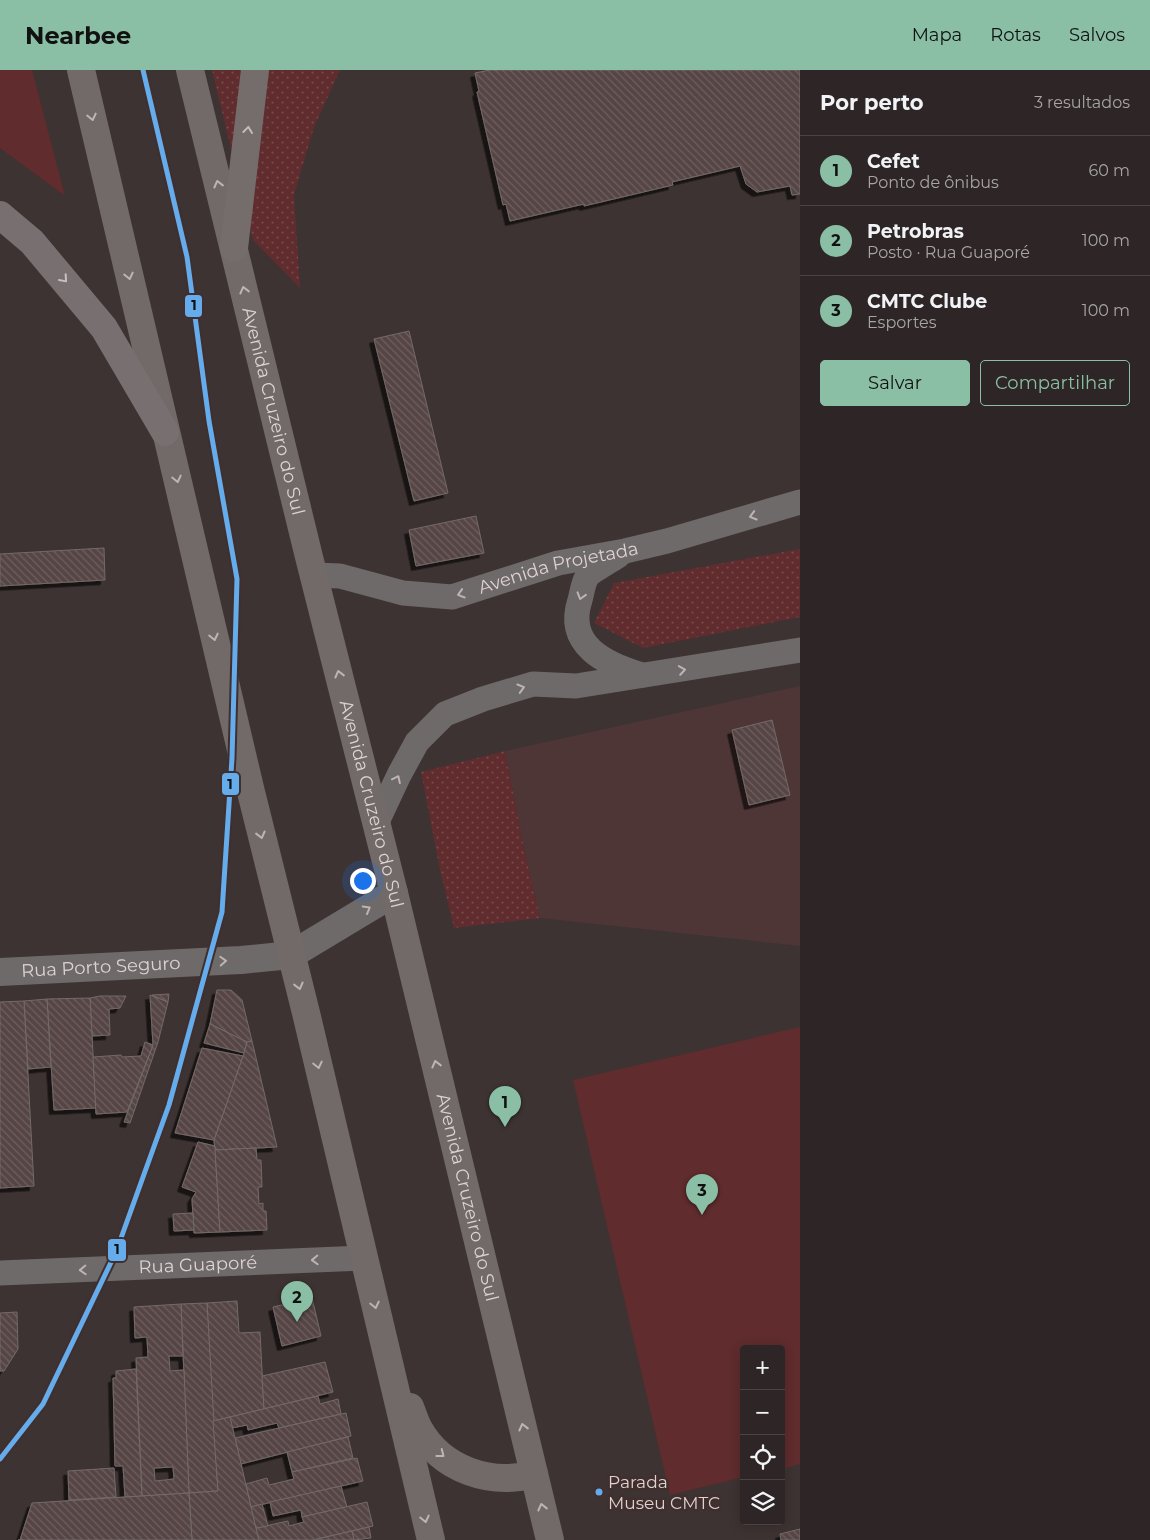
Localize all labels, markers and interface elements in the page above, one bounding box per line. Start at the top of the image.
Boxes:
text: Nearbee [25,21,131,50]
text: Mapa [912,24,962,46]
text: Rotas [990,24,1041,46]
text: Salvos [1069,24,1125,46]
text: Por perto [820,90,924,115]
text: 3 resultados [1034,93,1130,112]
one-way arrow [86,113,97,122]
one-way arrow [242,126,253,134]
text: Cefet [867,150,920,173]
text: 1 [833,161,839,180]
text: 60 m [1088,161,1130,180]
text: Ponto de ônibus [867,173,999,192]
one-way arrow [213,180,224,189]
text: Petrobras [867,220,964,243]
text: 2 [831,231,841,250]
text: 100 m [1082,231,1130,250]
text: Posto · Rua Guaporé [867,243,1030,262]
one-way arrow [123,271,134,280]
one-way arrow [58,273,67,282]
one-way arrow [239,285,250,294]
text: CMTC Clube [867,290,987,313]
line badge: 1 [184,294,203,318]
text: 1 [191,296,197,314]
text: 3 [831,301,841,320]
text: 100 m [1082,301,1130,320]
street label: Avenida Cruzeiro do Sul [237,305,309,517]
text: Esportes [867,313,937,332]
button: Salvar [820,360,970,406]
button: Compartilhar [980,360,1130,406]
one-way arrow [171,475,182,483]
one-way arrow [750,511,758,521]
street label: Avenida Projetada [476,537,641,599]
one-way arrow [458,588,466,598]
one-way arrow [576,592,586,600]
one-way arrow [208,633,219,642]
one-way arrow [677,665,686,675]
one-way arrow [335,671,345,679]
one-way arrow [516,683,524,693]
street label: Avenida Cruzeiro do Sul [335,698,408,910]
line badge: 1 [221,772,240,796]
text: 1 [227,775,233,793]
one-way arrow [391,775,401,784]
one-way arrow [256,831,266,839]
your location [350,868,376,894]
one-way arrow [362,905,371,915]
street label: Rua Porto Seguro [21,952,181,982]
one-way arrow [220,955,228,966]
one-way arrow [293,982,304,991]
one-way arrow [312,1060,323,1069]
one-way arrow [431,1061,441,1069]
pin: 1 [489,1086,521,1127]
street label: Avenida Cruzeiro do Sul [432,1091,503,1304]
pin: 3 [686,1174,718,1215]
line badge: 1 [107,1238,127,1262]
text: 1 [114,1240,120,1258]
street label: Rua Guaporé [138,1251,258,1278]
one-way arrow [311,1254,319,1265]
one-way arrow [78,1265,86,1275]
pin: 2 [281,1281,313,1322]
one-way arrow [369,1301,380,1310]
map controls [740,1345,785,1525]
button: + [740,1345,785,1390]
button: − [740,1390,785,1435]
one-way arrow [518,1422,529,1431]
button: locate [740,1435,785,1480]
one-way arrow [435,1449,444,1457]
place label: Parada Museu CMTC [608,1472,720,1513]
button: layers [740,1480,785,1525]
marker: Parada Museu CMTC [594,1487,604,1497]
one-way arrow [537,1502,548,1511]
one-way arrow [419,1514,430,1523]

